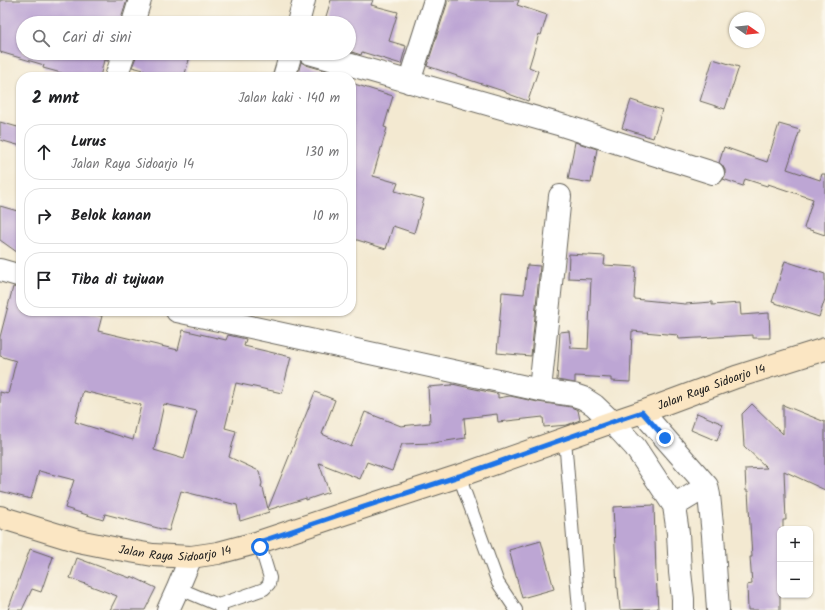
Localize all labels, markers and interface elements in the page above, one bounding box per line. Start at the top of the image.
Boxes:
north arrow [729,12,765,48]
search box [16,16,356,60]
text: Cari di sini [62,26,131,50]
icon: search [30,27,52,49]
text: 2 mnt [32,85,79,112]
text: Jalan kaki · 140 m [238,88,340,109]
text: Lurus [71,130,106,154]
icon: ahead [33,141,55,163]
text: 130 m [305,142,339,163]
text: Jalan Raya Sidoarjo 14 [71,154,194,175]
text: Belok kanan [71,204,151,228]
icon: right [33,205,55,227]
text: 10 m [313,206,339,227]
text: Tiba di tujuan [71,268,164,292]
icon: arrive [33,269,55,291]
street label: Jalan Raya Sidoarjo 14 [655,359,768,415]
route end [656,429,674,447]
map controls [777,526,813,598]
button: + [777,526,813,562]
route start [251,538,269,556]
street label: Jalan Raya Sidoarjo 14 [117,540,234,567]
button: − [777,562,813,598]

